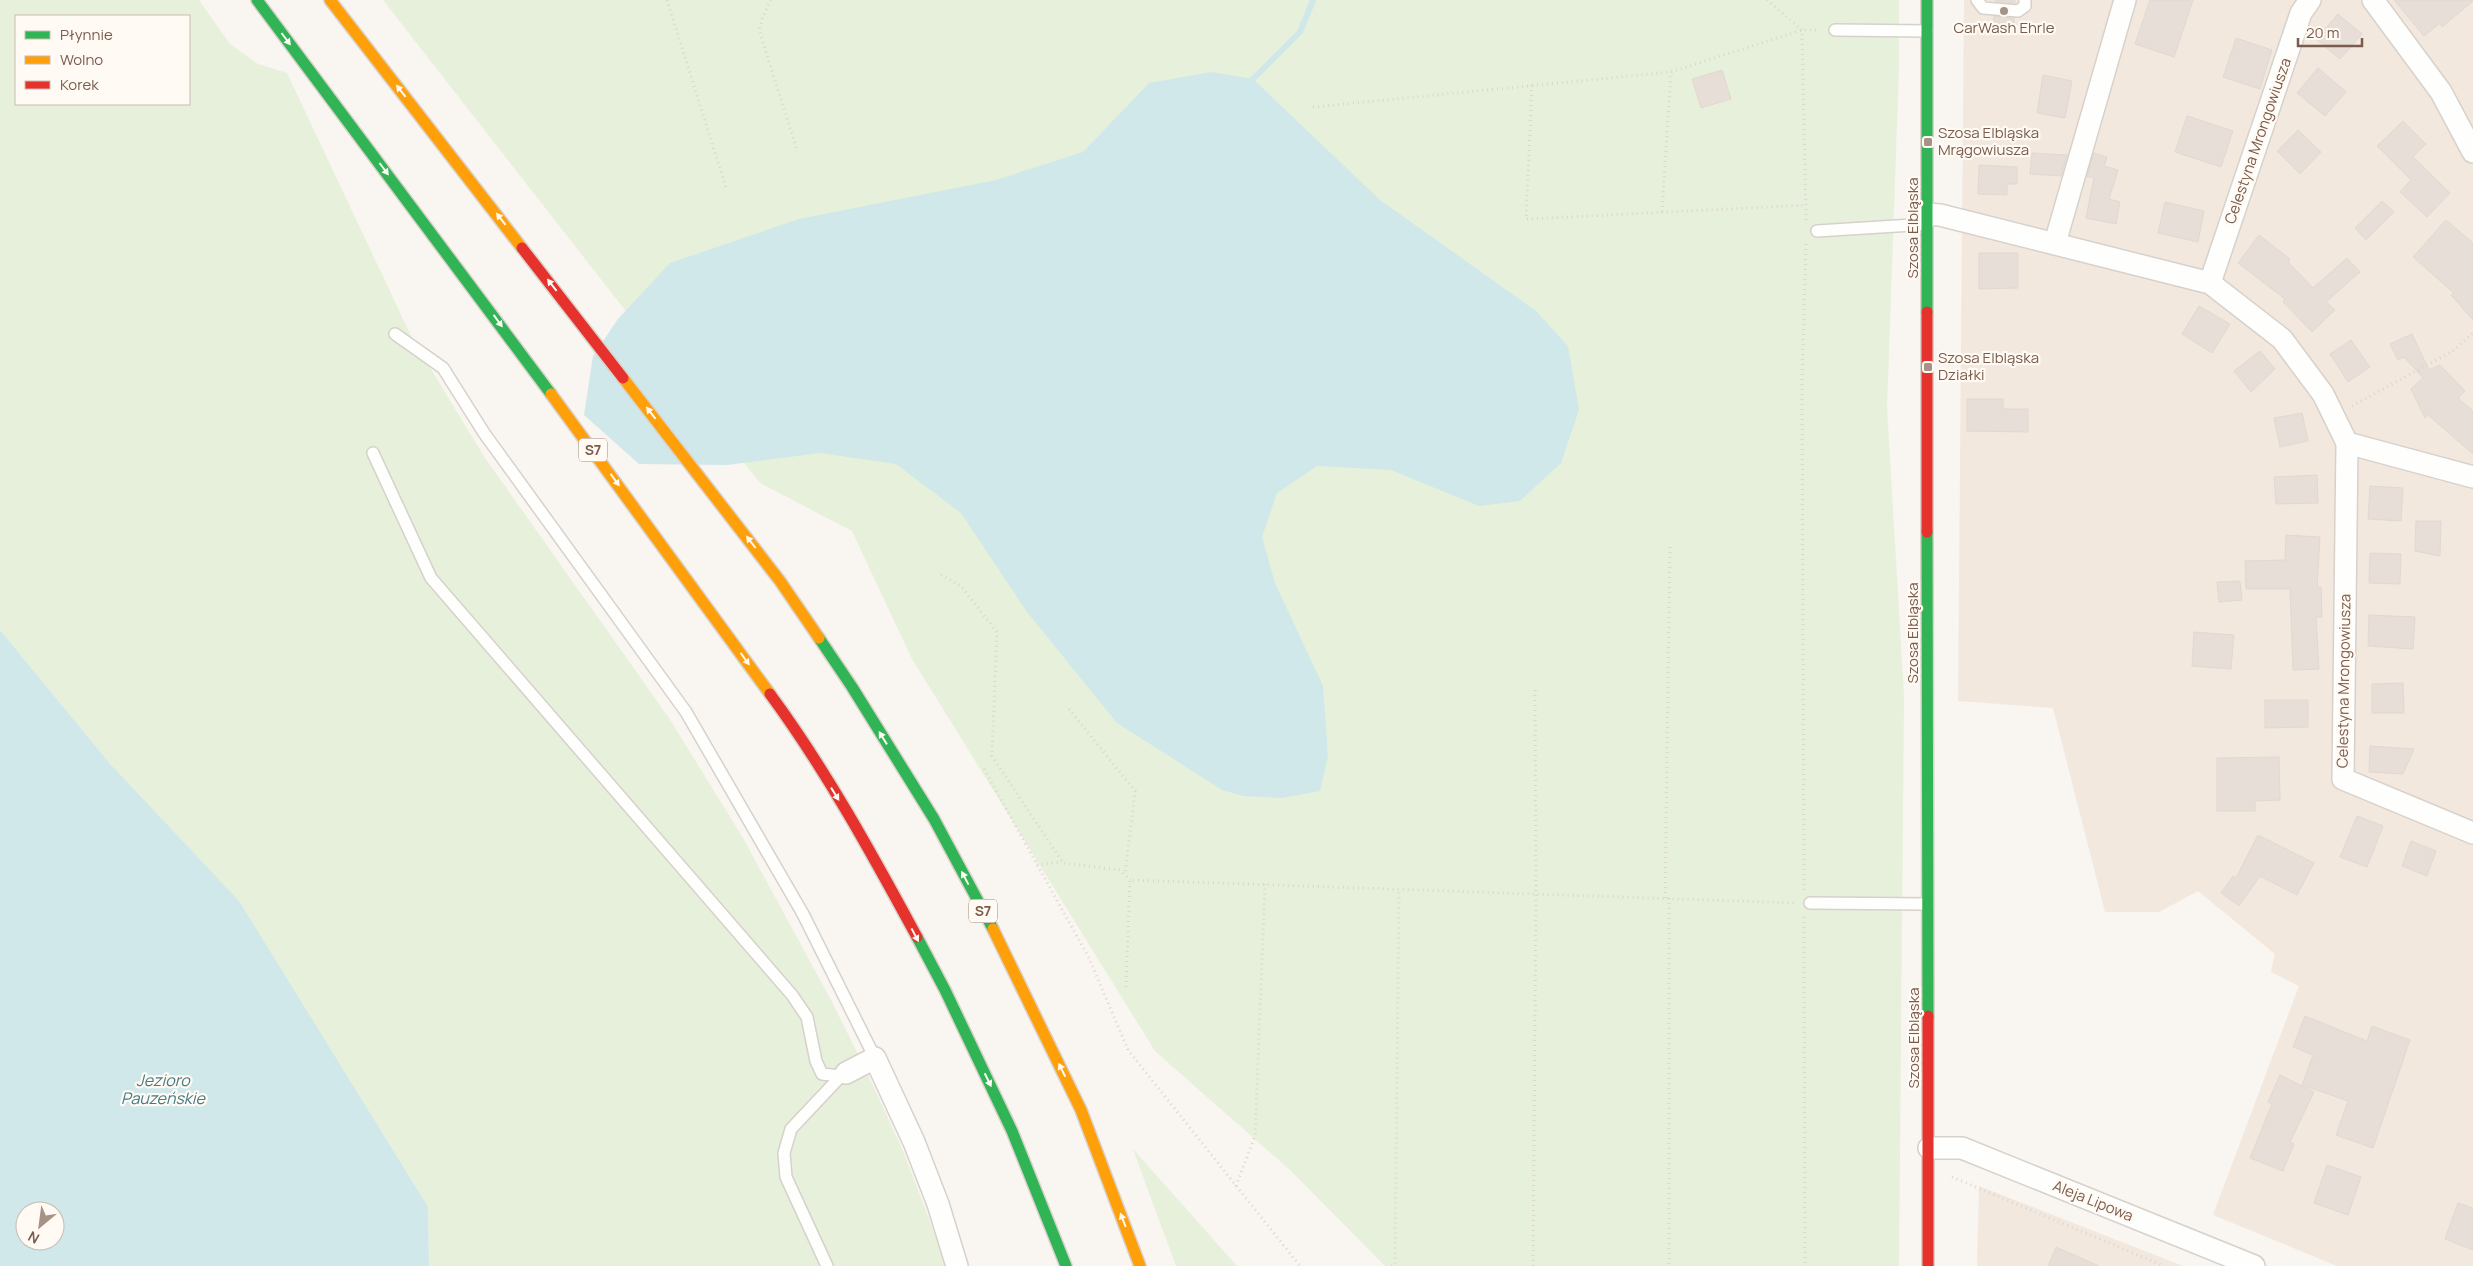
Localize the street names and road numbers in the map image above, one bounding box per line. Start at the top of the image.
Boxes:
street label: Celestyna Mrongowiusza [2219,55,2296,227]
street label: Szosa Elbląska [1902,177,1923,279]
road number: S7 [579,438,607,462]
street label: Szosa Elbląska [1902,582,1923,684]
street label: Celestyna Mrongowiusza [2331,594,2356,768]
road number: S7 [969,899,997,922]
street label: Szosa Elbląska [1903,987,1924,1089]
street label: Aleja Lipowa [2050,1175,2136,1226]

